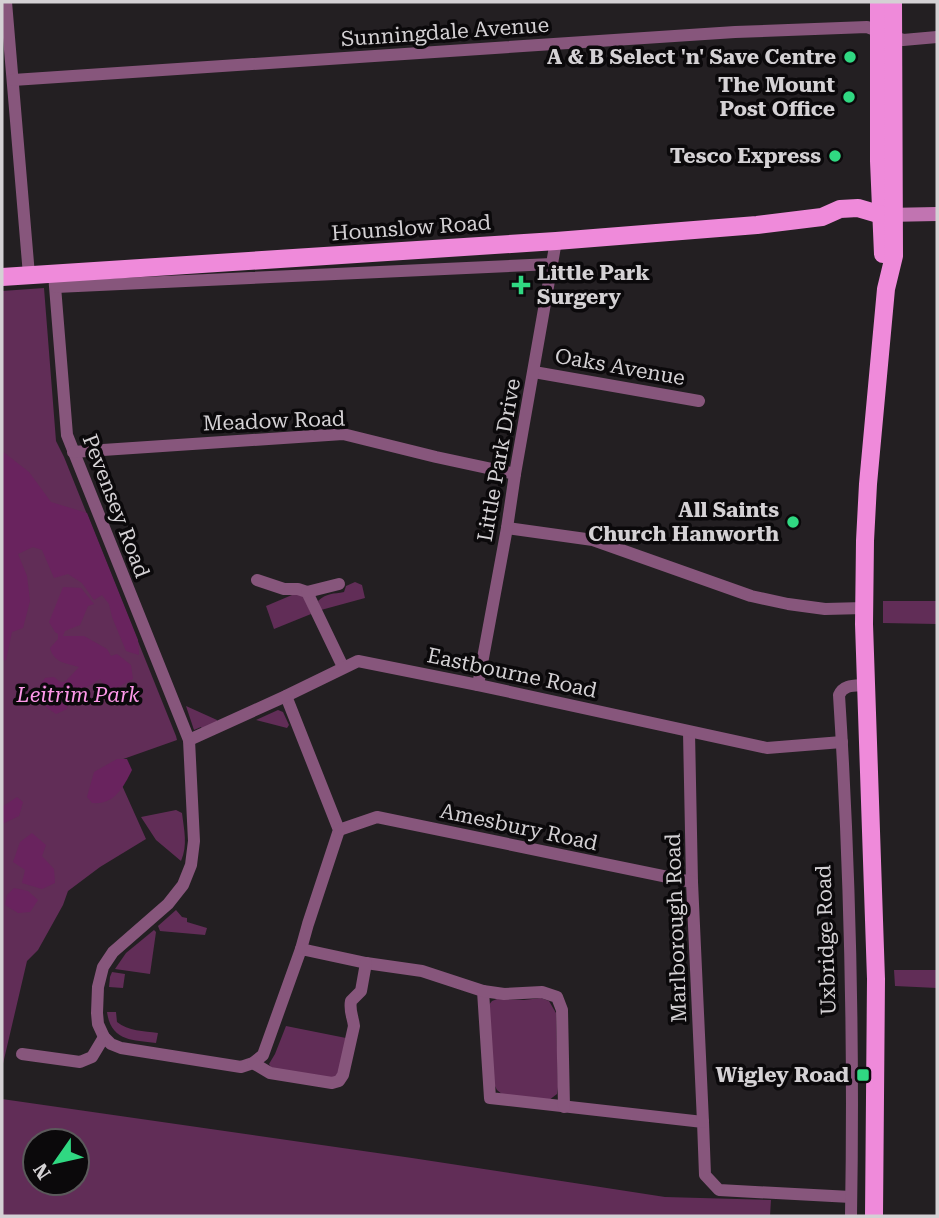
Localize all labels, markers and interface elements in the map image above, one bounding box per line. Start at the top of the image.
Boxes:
street label: Sunningdale Avenue [340,13,550,51]
place label: A & B Select 'n' Save Centre [547,45,836,69]
marker: A & B Select 'n' Save Centre [842,49,858,65]
place label: The Mount Post Office [718,73,835,121]
marker: The Mount Post Office [841,89,857,105]
place label: Tesco Express [670,144,821,168]
marker: Tesco Express [827,148,843,164]
street label: Hounslow Road [330,210,492,246]
place label: Little Park Surgery [537,261,650,309]
marker: Little Park Surgery [511,275,531,295]
street label: Oaks Avenue [553,344,687,390]
street label: Little Park Drive [473,377,525,543]
street label: Meadow Road [202,407,346,435]
street label: Pevensey Road [78,431,155,582]
place label: All Saints Church Hanworth [588,498,779,546]
marker: All Saints Church Hanworth [785,514,801,530]
street label: Eastbourne Road [425,643,600,703]
park label: Leitrim Park [15,683,140,707]
street label: Amesbury Road [438,799,600,856]
street label: Marlborough Road [661,832,691,1023]
street label: Uxbridge Road [811,864,841,1016]
place label: Wigley Road [716,1063,849,1087]
marker: Wigley Road [855,1067,871,1083]
north arrow [21,1127,91,1197]
text: N [28,1158,56,1184]

